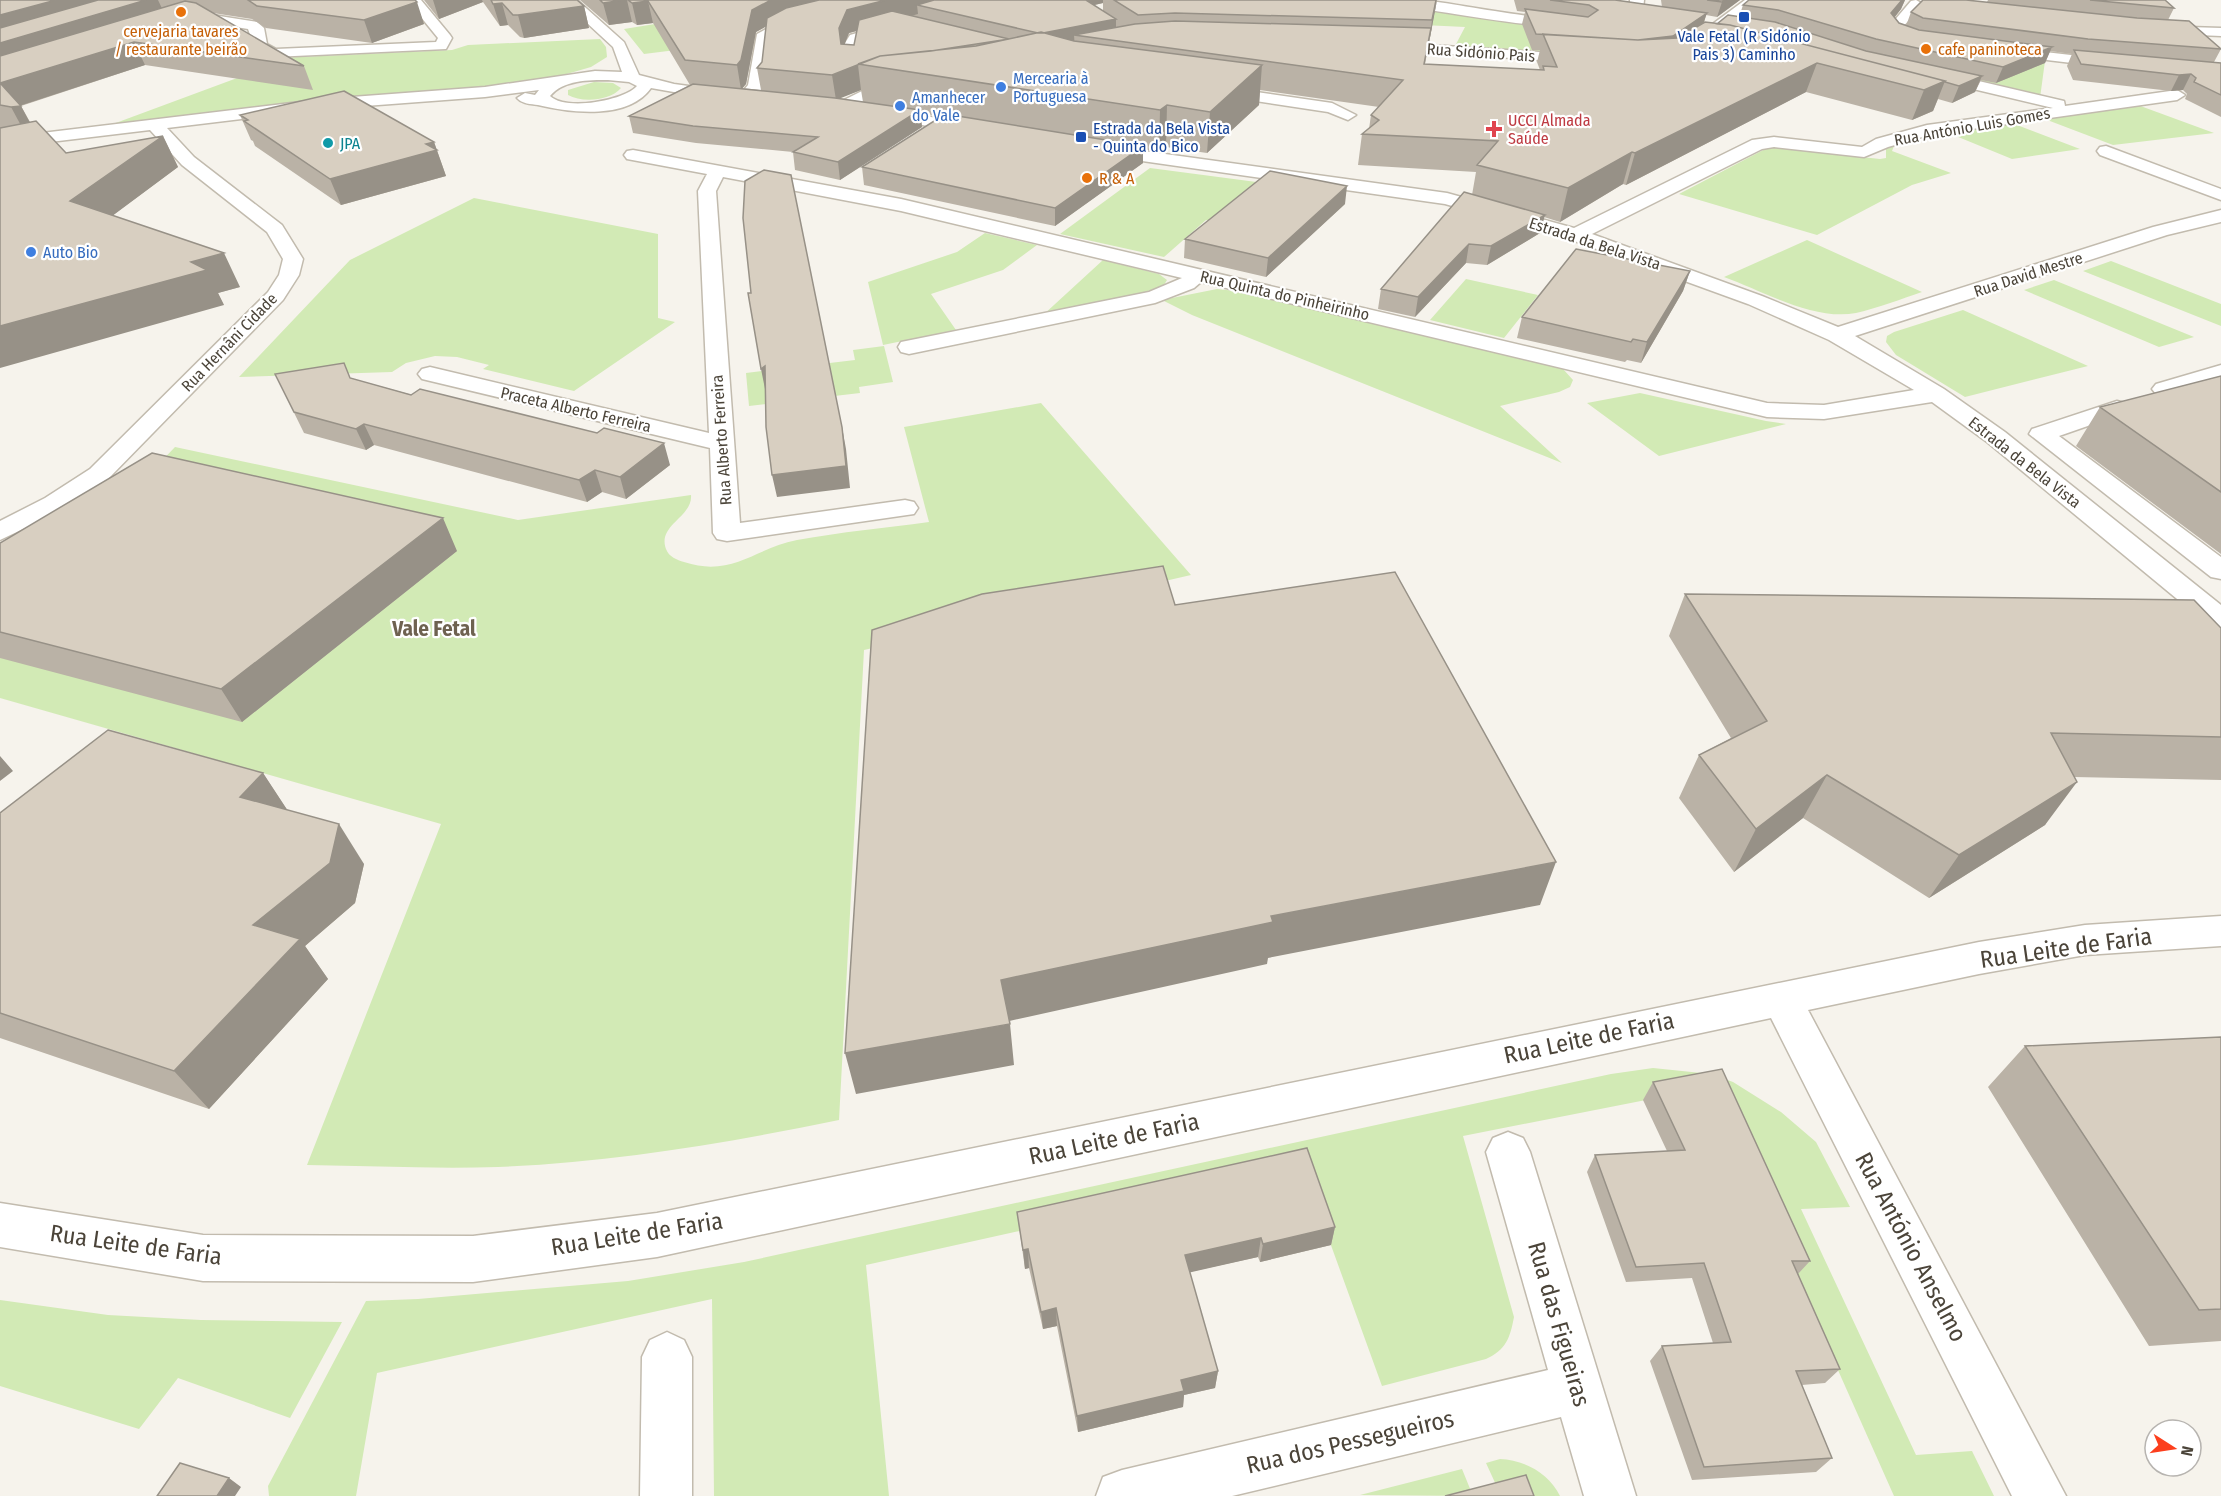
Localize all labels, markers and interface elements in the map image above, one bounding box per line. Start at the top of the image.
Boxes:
marker: cervejaria tavares / restaurante beirão [174,5,188,19]
marker: Vale Fetal (R Sidónio Pais 3) Caminho [1737,10,1751,24]
place label: cervejaria tavares / restaurante beirão [115,22,247,59]
place label: Vale Fetal (R Sidónio Pais 3) Caminho [1677,27,1811,64]
street label: Rua Sidónio Pais [1426,39,1536,66]
place label: cafe paninoteca [1938,40,2042,59]
marker: cafe paninoteca [1919,42,1933,56]
place label: Mercearia à Portuguesa [1013,69,1089,106]
marker: Mercearia à Portuguesa [994,80,1008,94]
place label: Amanhecer do Vale [912,88,986,125]
marker: Amanhecer do Vale [893,99,907,113]
street label: Rua António Luis Gomes [1893,103,2052,150]
place label: UCCI Almada Saúde [1508,111,1591,148]
place label: Estrada da Bela Vista - Quinta do Bico [1093,119,1230,156]
marker: UCCI Almada Saúde [1485,120,1503,138]
marker: Estrada da Bela Vista - Quinta do Bico [1074,130,1088,144]
place label: JPA [340,134,361,153]
marker: JPA [321,136,335,150]
place label: R & A [1099,169,1135,188]
marker: R & A [1080,171,1094,185]
street label: Estrada da Bela Vista [1527,213,1663,274]
place label: Auto Bio [43,243,98,262]
marker: Auto Bio [24,245,38,259]
street label: Rua David Mestre [1971,248,2085,301]
street label: Rua Quinta do Pinheirinho [1198,267,1371,324]
street label: Rua Hernâni Cidade [178,289,281,396]
street label: Rua Alberto Ferreira [707,374,736,506]
street label: Praceta Alberto Ferreira [499,383,653,436]
street label: Estrada da Bela Vista [1965,413,2085,512]
district label: Vale Fetal [391,616,476,642]
street label: Rua Leite de Faria [1978,922,2154,974]
street label: Rua Leite de Faria [1501,1006,1677,1070]
street label: Rua Leite de Faria [1026,1107,1202,1171]
street label: Rua António Anselmo [1849,1148,1973,1346]
street label: Rua Leite de Faria [549,1207,725,1261]
street label: Rua Leite de Faria [48,1219,224,1271]
street label: Rua das Figueiras [1522,1238,1596,1410]
street label: Rua dos Pessegueiros [1243,1404,1457,1480]
north arrow [2143,1418,2203,1478]
text: N [2177,1444,2197,1458]

